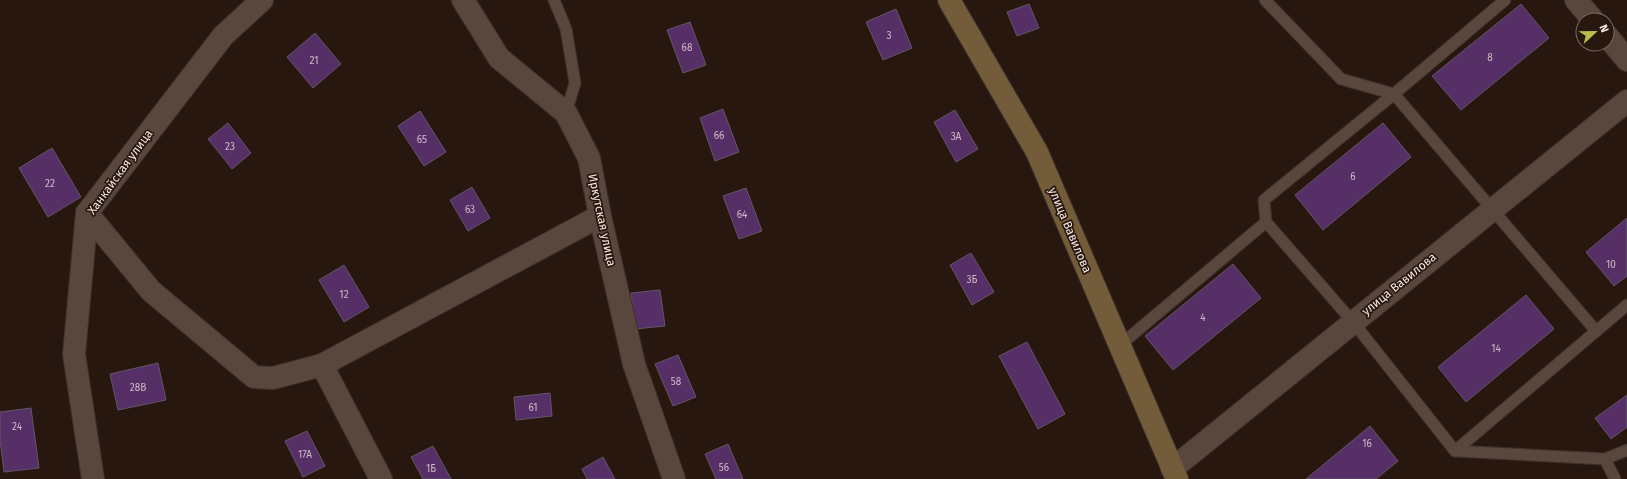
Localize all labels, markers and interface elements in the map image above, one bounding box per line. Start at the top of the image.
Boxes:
north arrow [1575,12,1615,52]
text: N [1596,23,1611,34]
house number: 3 [887,30,892,42]
house number: 68 [682,42,693,54]
house number: 8 [1487,52,1493,64]
house number: 21 [309,55,319,67]
street label: Ханкайская улица [85,127,155,217]
house number: 66 [714,130,724,142]
house number: 3А [951,131,962,143]
house number: 65 [417,134,427,146]
house number: 23 [225,141,235,153]
house number: 6 [1350,171,1356,183]
street label: Иркутская улица [585,173,619,267]
house number: 22 [45,178,55,190]
street label: улица Вавилова [1046,185,1094,275]
house number: 63 [465,204,475,216]
house number: 64 [737,209,748,221]
street label: улица Вавилова [1359,250,1439,318]
house number: 10 [1606,259,1616,271]
house number: 3Б [967,274,978,286]
house number: 12 [339,289,349,301]
house number: 4 [1200,312,1206,324]
house number: 14 [1491,343,1502,355]
house number: 58 [671,376,682,388]
house number: 28В [130,382,146,394]
house number: 61 [528,402,538,414]
house number: 24 [12,421,23,433]
house number: 16 [1362,438,1372,450]
house number: 17А [298,449,312,461]
house number: 56 [719,462,729,474]
house number: 1Б [426,463,436,475]

